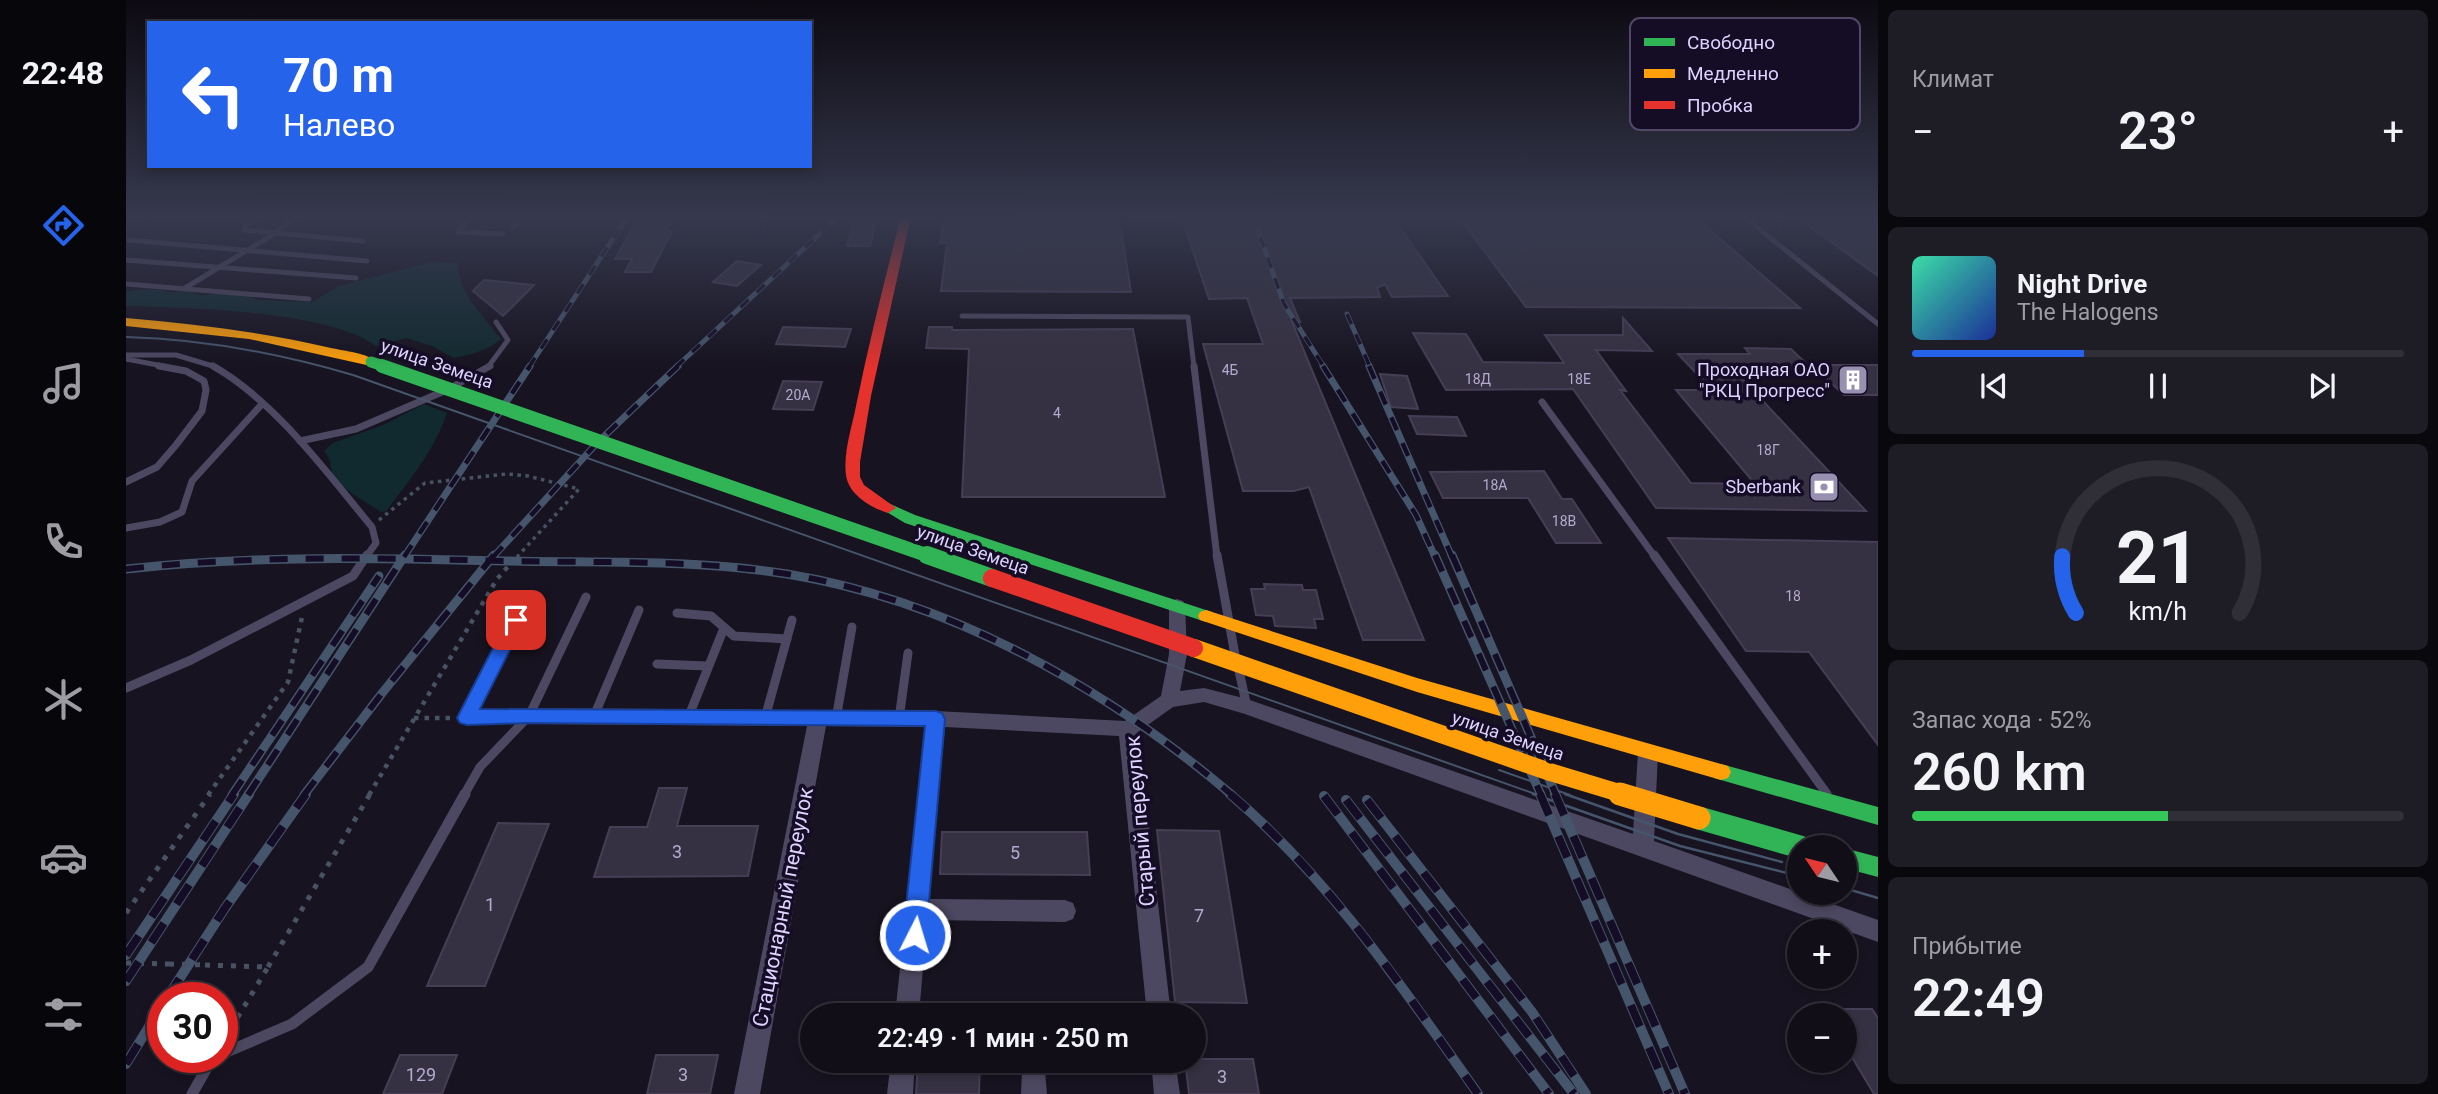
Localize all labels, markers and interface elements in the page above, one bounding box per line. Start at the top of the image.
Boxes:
legend [1630,18,1860,130]
text: Свободно [1687,31,1775,54]
text: 70 m [283,47,394,104]
icon: left [168,49,259,140]
text: 22:48 [22,54,104,92]
text: Медленно [1687,62,1779,85]
text: Климат [1912,66,1994,93]
text: Пробка [1687,94,1753,117]
text: 23° [2118,101,2198,162]
text: Налево [283,106,395,144]
text: − [1912,110,1934,154]
text: + [2382,110,2404,154]
icon: directions [39,201,88,250]
text: Night Drive [2017,269,2147,299]
text: The Halogens [2017,299,2159,326]
street label: улица Земеца [378,334,496,393]
icon: music [39,359,88,408]
place label: Проходная ОАО "РКЦ Прогресс" [1697,359,1830,401]
house number: 4Б [1222,362,1239,378]
building icon: Проходная ОАО "РКЦ Прогресс" [1836,363,1870,397]
icon: previous [1975,367,2013,405]
icon: pause [2139,367,2177,405]
icon: next [2303,367,2341,405]
house number: 18Д [1465,371,1492,387]
house number: 18Е [1567,371,1591,387]
house number: 20А [786,387,810,403]
house number: 4 [1053,405,1061,421]
house number: 18Г [1756,442,1780,458]
bank icon: Sberbank [1807,470,1841,504]
place label: Sberbank [1726,476,1802,497]
house number: 18А [1483,477,1507,493]
house number: 18В [1552,513,1576,529]
text: 21 [2116,515,2200,601]
icon: phone [39,517,88,566]
street label: улица Земеца [914,520,1032,579]
house number: 18 [1785,588,1801,604]
pin [486,590,546,650]
text: km/h [2129,597,2187,626]
icon: arrive [497,601,535,639]
icon: climate [39,675,88,724]
street label: улица Земеца [1449,706,1567,765]
text: Запас хода · 52% [1912,707,2092,734]
street label: Старый переулок [1121,734,1159,907]
text: 260 km [1912,742,2087,803]
street label: Стационарный переулок [748,784,818,1029]
icon: car [39,833,88,882]
north arrow [1787,835,1857,905]
map controls [1787,835,1857,1073]
house number: 3 [672,841,682,862]
house number: 5 [1010,842,1020,863]
house number: 1 [485,894,495,915]
position arrow [878,898,952,972]
house number: 7 [1194,905,1204,926]
button: + [1787,919,1857,989]
text: Прибытие [1912,933,2022,960]
text: 22:49 [1912,968,2045,1029]
speed limit sign: 30 [147,982,238,1073]
icon: filters [39,990,88,1039]
button: − [1787,1003,1857,1073]
text: 22:49 · 1 мин · 250 m [877,1023,1129,1053]
house number: 129 [406,1064,436,1085]
house number: 3 [678,1064,688,1085]
house number: 3 [1217,1066,1227,1087]

